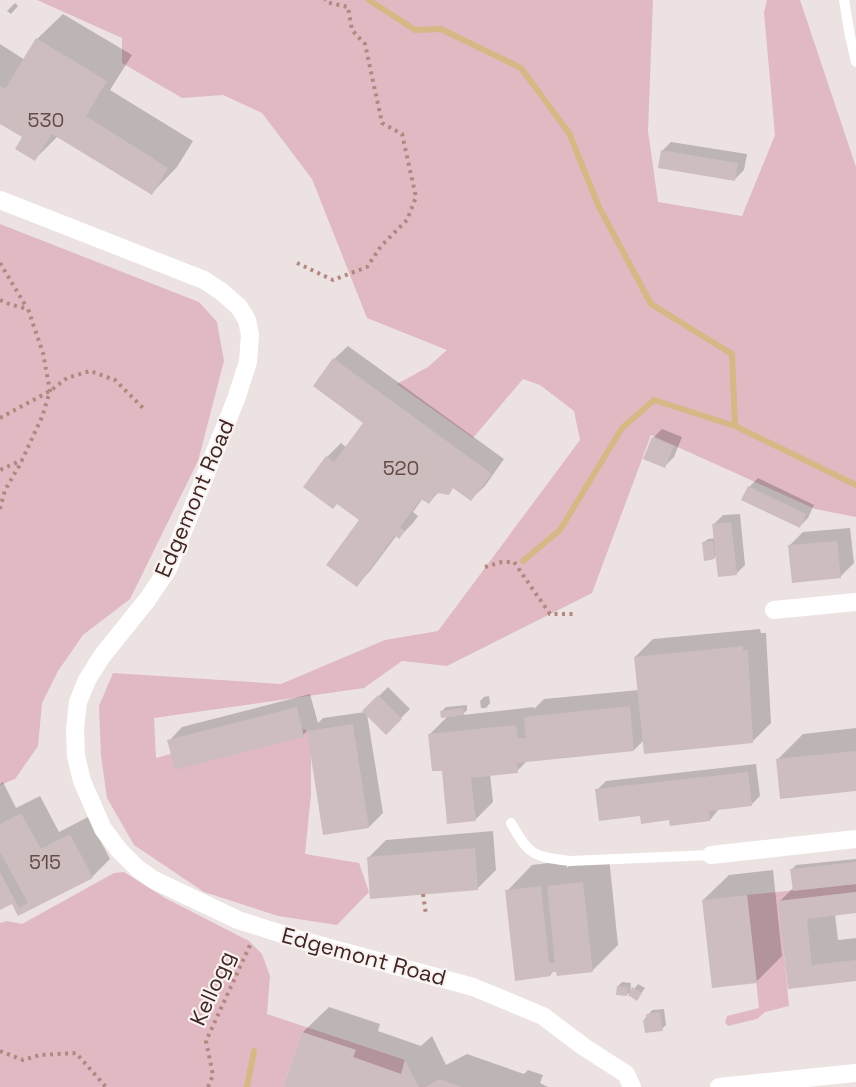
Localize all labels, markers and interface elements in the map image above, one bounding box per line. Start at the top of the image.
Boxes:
house number: 530 [28,107,64,133]
street label: Edgemont Road [148,415,240,581]
house number: 520 [383,455,419,481]
house number: 515 [29,849,61,875]
street label: Edgemont Road [279,921,449,991]
street label: Kellogg [183,946,241,1030]

